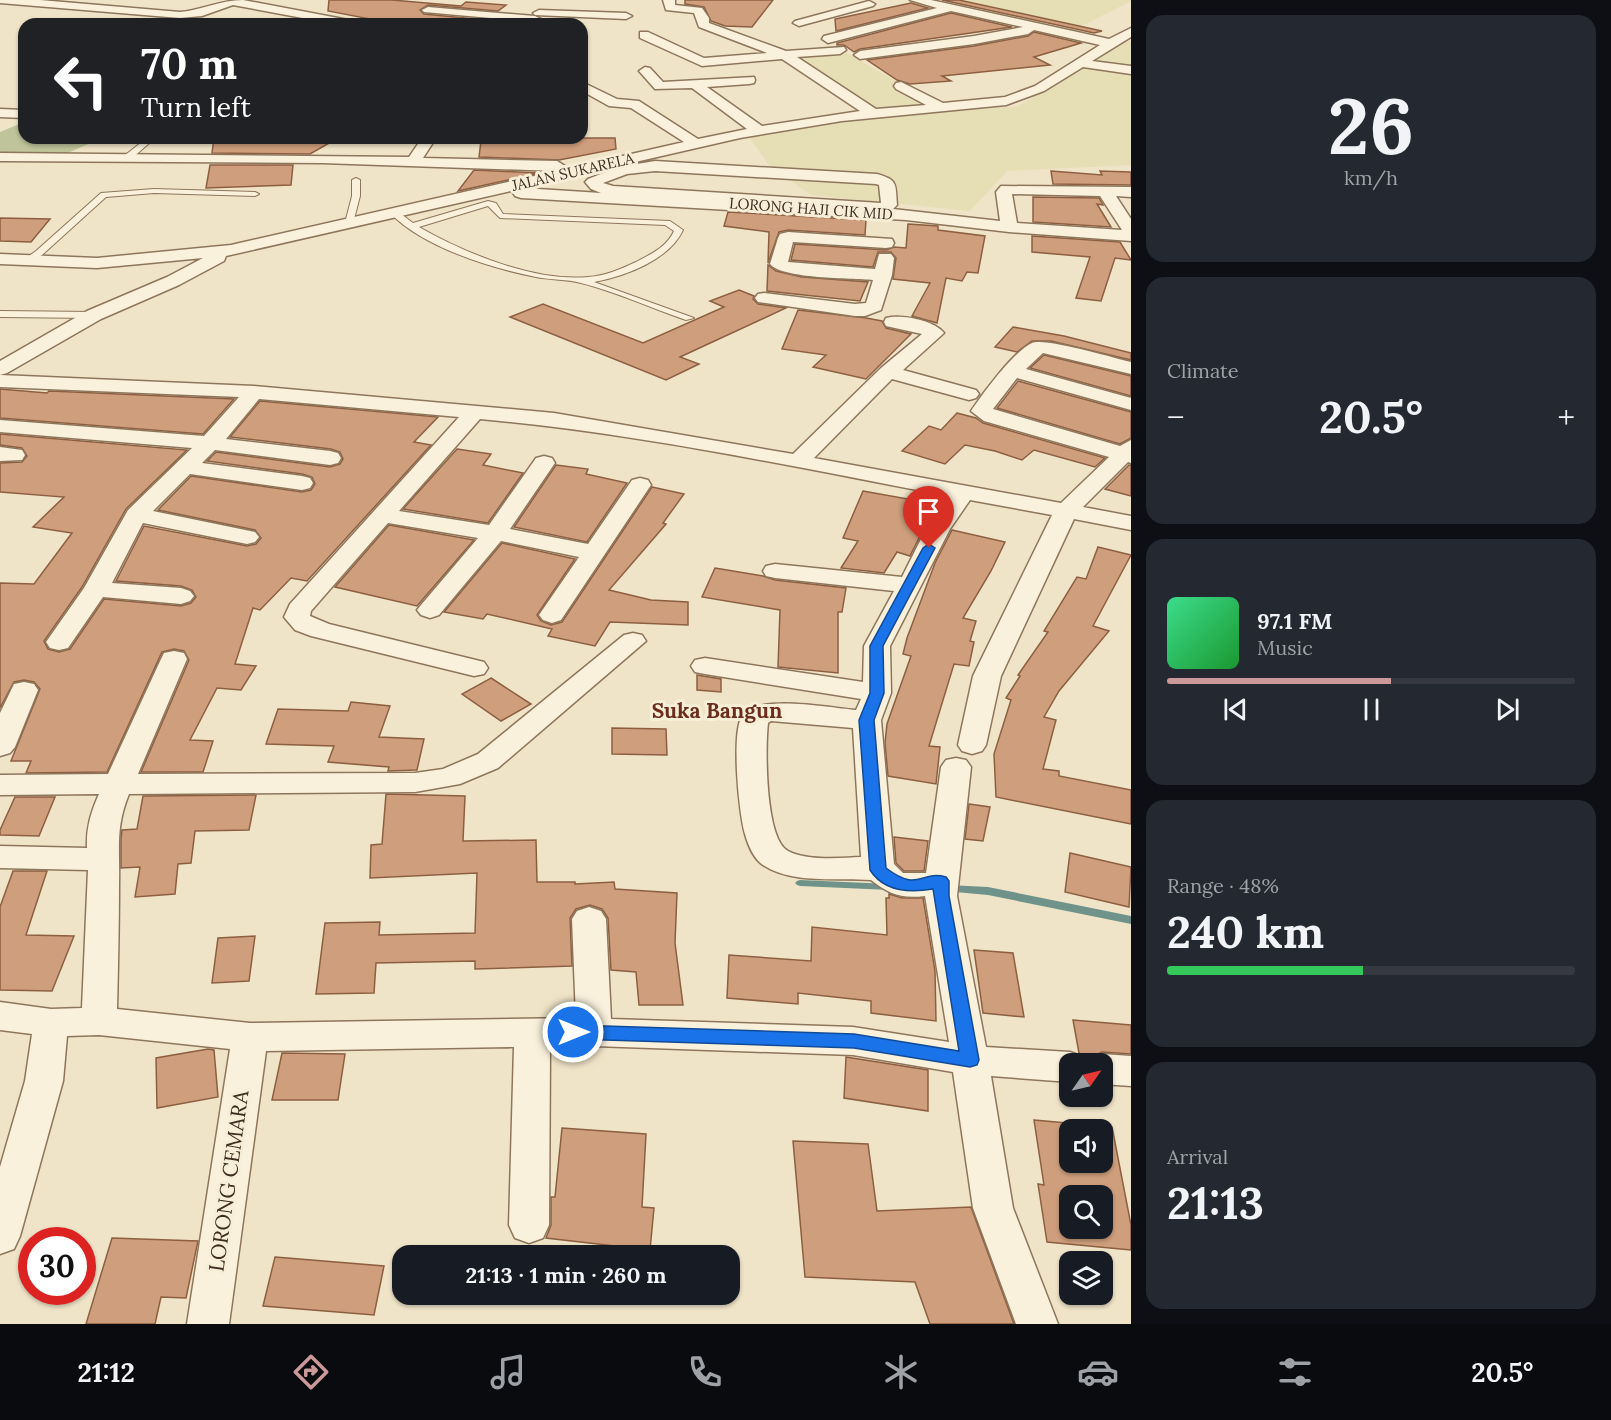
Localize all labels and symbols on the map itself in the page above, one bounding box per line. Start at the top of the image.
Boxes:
street label: JALAN SUKARELA [509,148,636,195]
street label: LORONG HAJI CIK MID [729,193,894,224]
pin [903,486,954,548]
district label: Suka Bangun [652,697,782,724]
position arrow [541,1000,605,1064]
north arrow [1059,1053,1113,1107]
street label: LORONG CEMARA [202,1088,255,1273]
speed limit sign: 30 [18,1227,96,1305]

